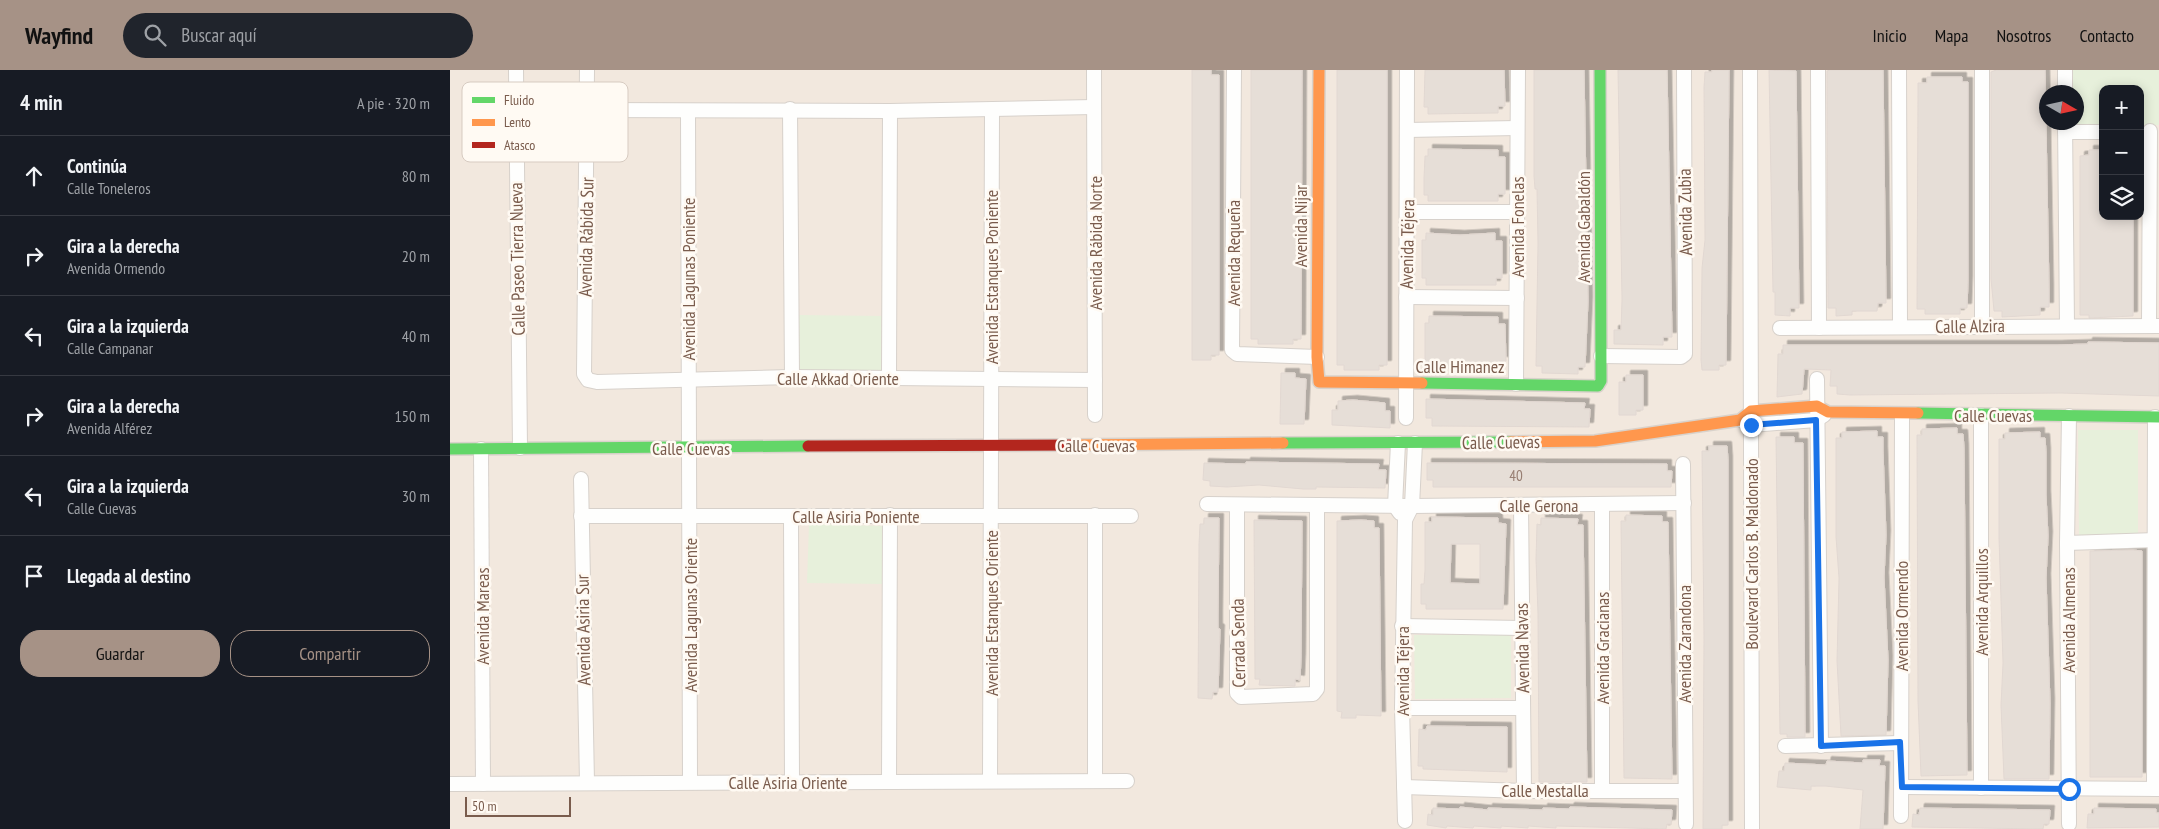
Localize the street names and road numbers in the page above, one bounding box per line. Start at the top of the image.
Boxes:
street label: Avenida Zubia [1673,168,1697,256]
street label: Avenida Gabaldón [1572,171,1595,283]
street label: Avenida Rábida Norte [1084,176,1107,310]
street label: Avenida Fonelas [1506,176,1529,278]
street label: Avenida Rábida Sur [573,177,599,297]
street label: Calle Paseo Tierra Nueva [504,182,530,336]
street label: Avenida Nijar [1289,185,1312,267]
street label: Avenida Estanques Poniente [980,190,1003,364]
street label: Avenida Lagunas Poniente [677,198,700,360]
street label: Avenida Téjera [1395,199,1419,289]
street label: Avenida Requeña [1222,200,1245,306]
street label: Calle Alzira [1935,314,2005,338]
street label: Calle Himanez [1416,355,1505,378]
street label: Calle Akkad Oriente [777,367,899,390]
street label: Calle Cuevas [1954,404,2032,427]
street label: Calle Cuevas [1462,430,1540,454]
street label: Calle Cuevas [1057,434,1135,457]
street label: Calle Cuevas [652,437,730,460]
street label: Boulevard Carlos B. Maldonado [1740,458,1763,650]
street label: Calle Gerona [1500,494,1578,517]
street label: Calle Asiria Poniente [792,505,920,528]
street label: Avenida Estanques Oriente [980,530,1003,696]
street label: Avenida Lagunas Oriente [679,538,702,692]
street label: Avenida Arquillos [1970,548,1993,656]
street label: Avenida Ormendo [1890,561,1913,671]
street label: Avenida Mareas [471,567,494,665]
street label: Avenida Almenas [2057,567,2080,673]
street label: Avenida Asiria Sur [571,574,595,686]
street label: Avenida Zarandona [1673,585,1696,703]
street label: Avenida Gracianas [1591,592,1614,704]
street label: Cerrada Senda [1226,598,1250,688]
street label: Avenida Navas [1510,603,1534,693]
street label: Avenida Téjera [1391,626,1414,716]
street label: Calle Asiria Oriente [728,771,848,794]
street label: Calle Mestalla [1501,779,1589,802]

